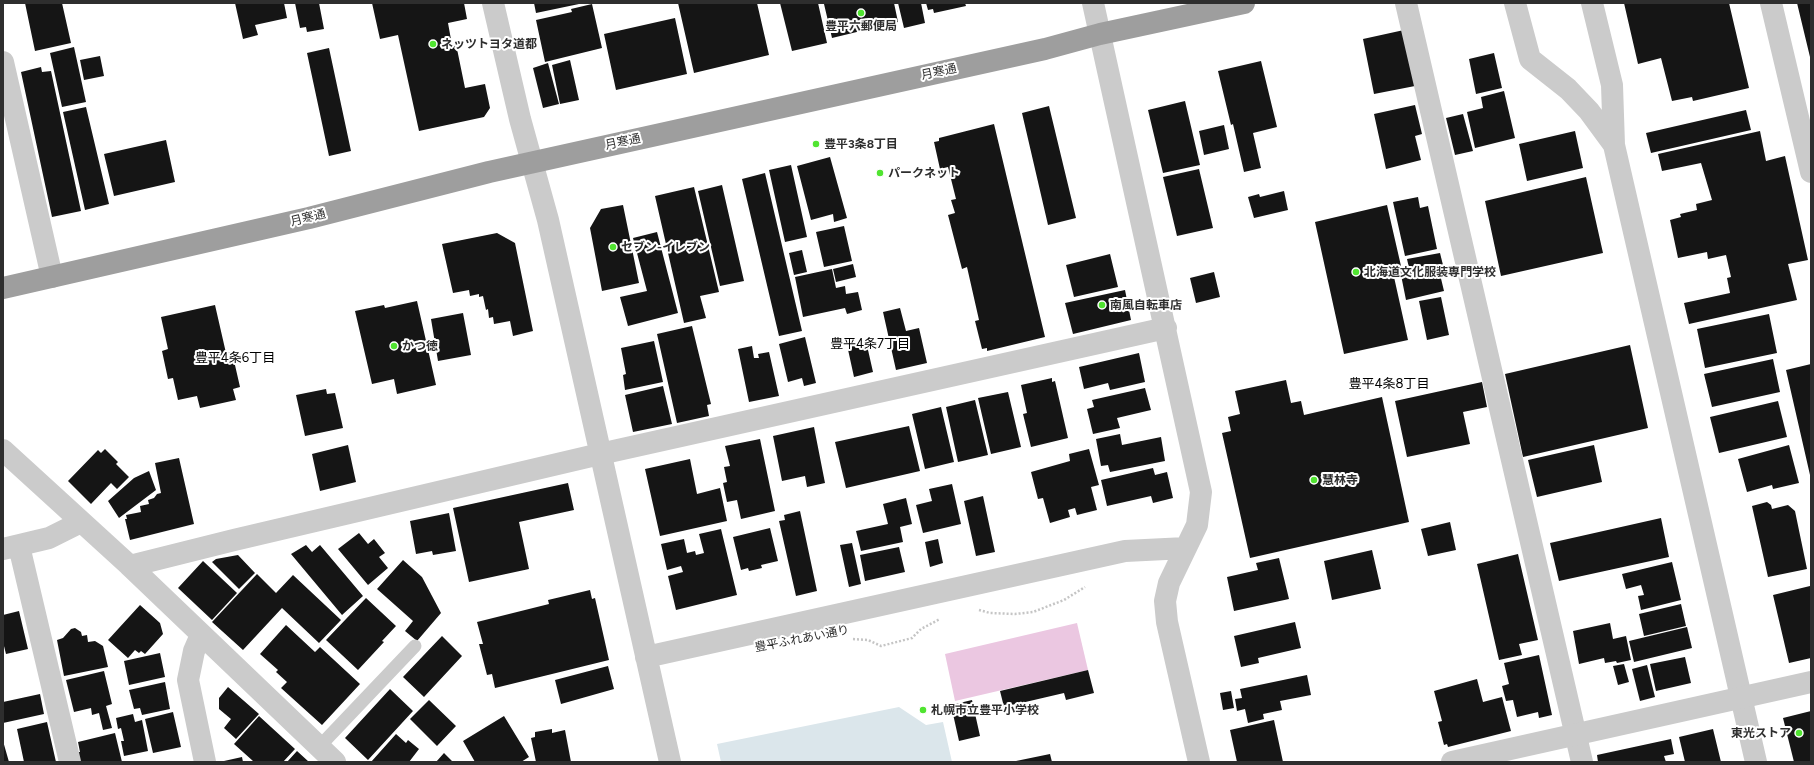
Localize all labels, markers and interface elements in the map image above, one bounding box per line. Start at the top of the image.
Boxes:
marker: 豊平六郵便局 [856,8,866,18]
place label: 豊平六郵便局 [825,19,897,33]
place label: ネッツトヨタ道都 [441,37,537,51]
marker: ネッツトヨタ道都 [428,39,438,49]
street label: 月寒通 [920,61,958,83]
street label: 月寒通 [604,131,642,153]
place label: 豊平3条8丁目 [824,137,898,151]
marker: 豊平3条8丁目 [811,139,821,149]
place label: パークネット [888,166,960,180]
marker: パークネット [875,168,885,178]
street label: 月寒通 [289,207,327,229]
place label: セブン-イレブン [621,240,710,254]
marker: セブン-イレブン [608,242,618,252]
place label: 北海道文化服装専門学校 [1364,265,1496,279]
marker: 北海道文化服装専門学校 [1351,267,1361,277]
place label: 南風自転車店 [1110,298,1182,312]
marker: 南風自転車店 [1097,300,1107,310]
district label: 豊平4条7丁目 [830,336,910,352]
place label: かつ徳 [402,339,438,353]
marker: かつ徳 [389,341,399,351]
district label: 豊平4条6丁目 [195,350,275,366]
district label: 豊平4条8丁目 [1348,376,1430,392]
place label: 慧林寺 [1322,473,1358,487]
marker: 慧林寺 [1309,475,1319,485]
street label: 豊平ふれあい通り [754,623,850,655]
place label: 札幌市立豊平小学校 [931,703,1039,717]
marker: 札幌市立豊平小学校 [918,705,928,715]
place label: 東光ストア [1731,726,1791,740]
marker: 東光ストア [1794,728,1804,738]

